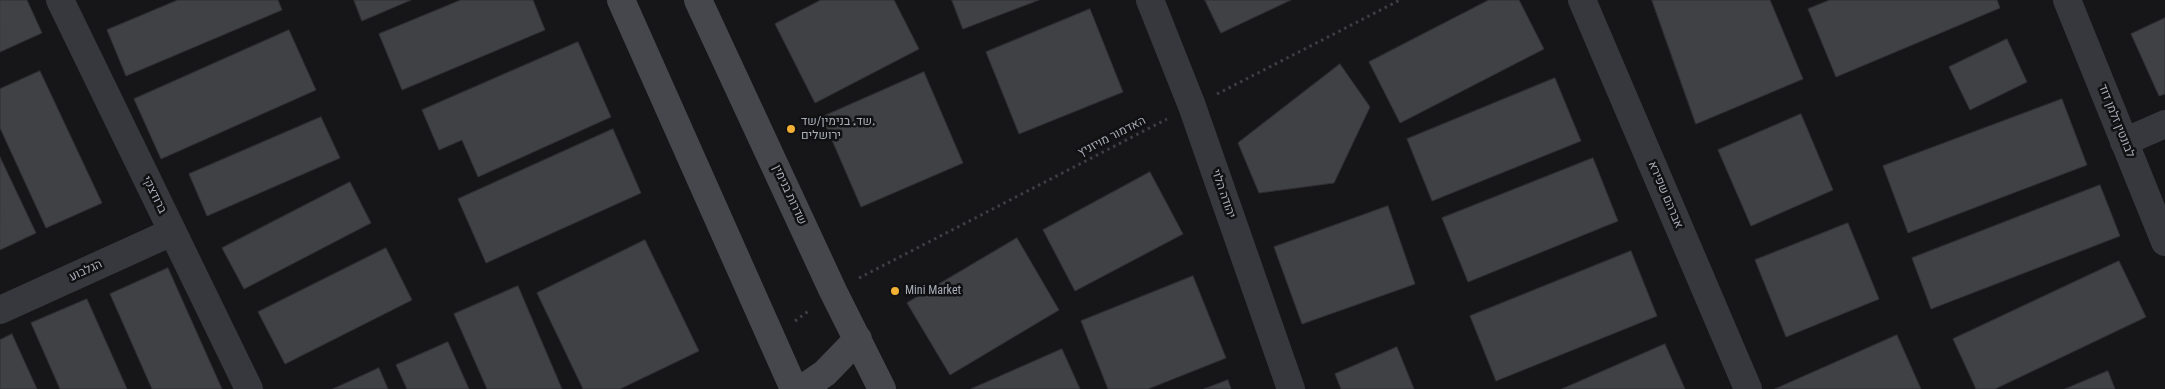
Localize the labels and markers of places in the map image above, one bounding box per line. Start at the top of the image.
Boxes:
place label: שד. בנימין/שד. ירושלים [801,115,875,143]
marker: שד. בנימין/שד. ירושלים [785,123,797,135]
place label: Mini Market [905,284,961,298]
marker: Mini Market [889,285,901,297]

